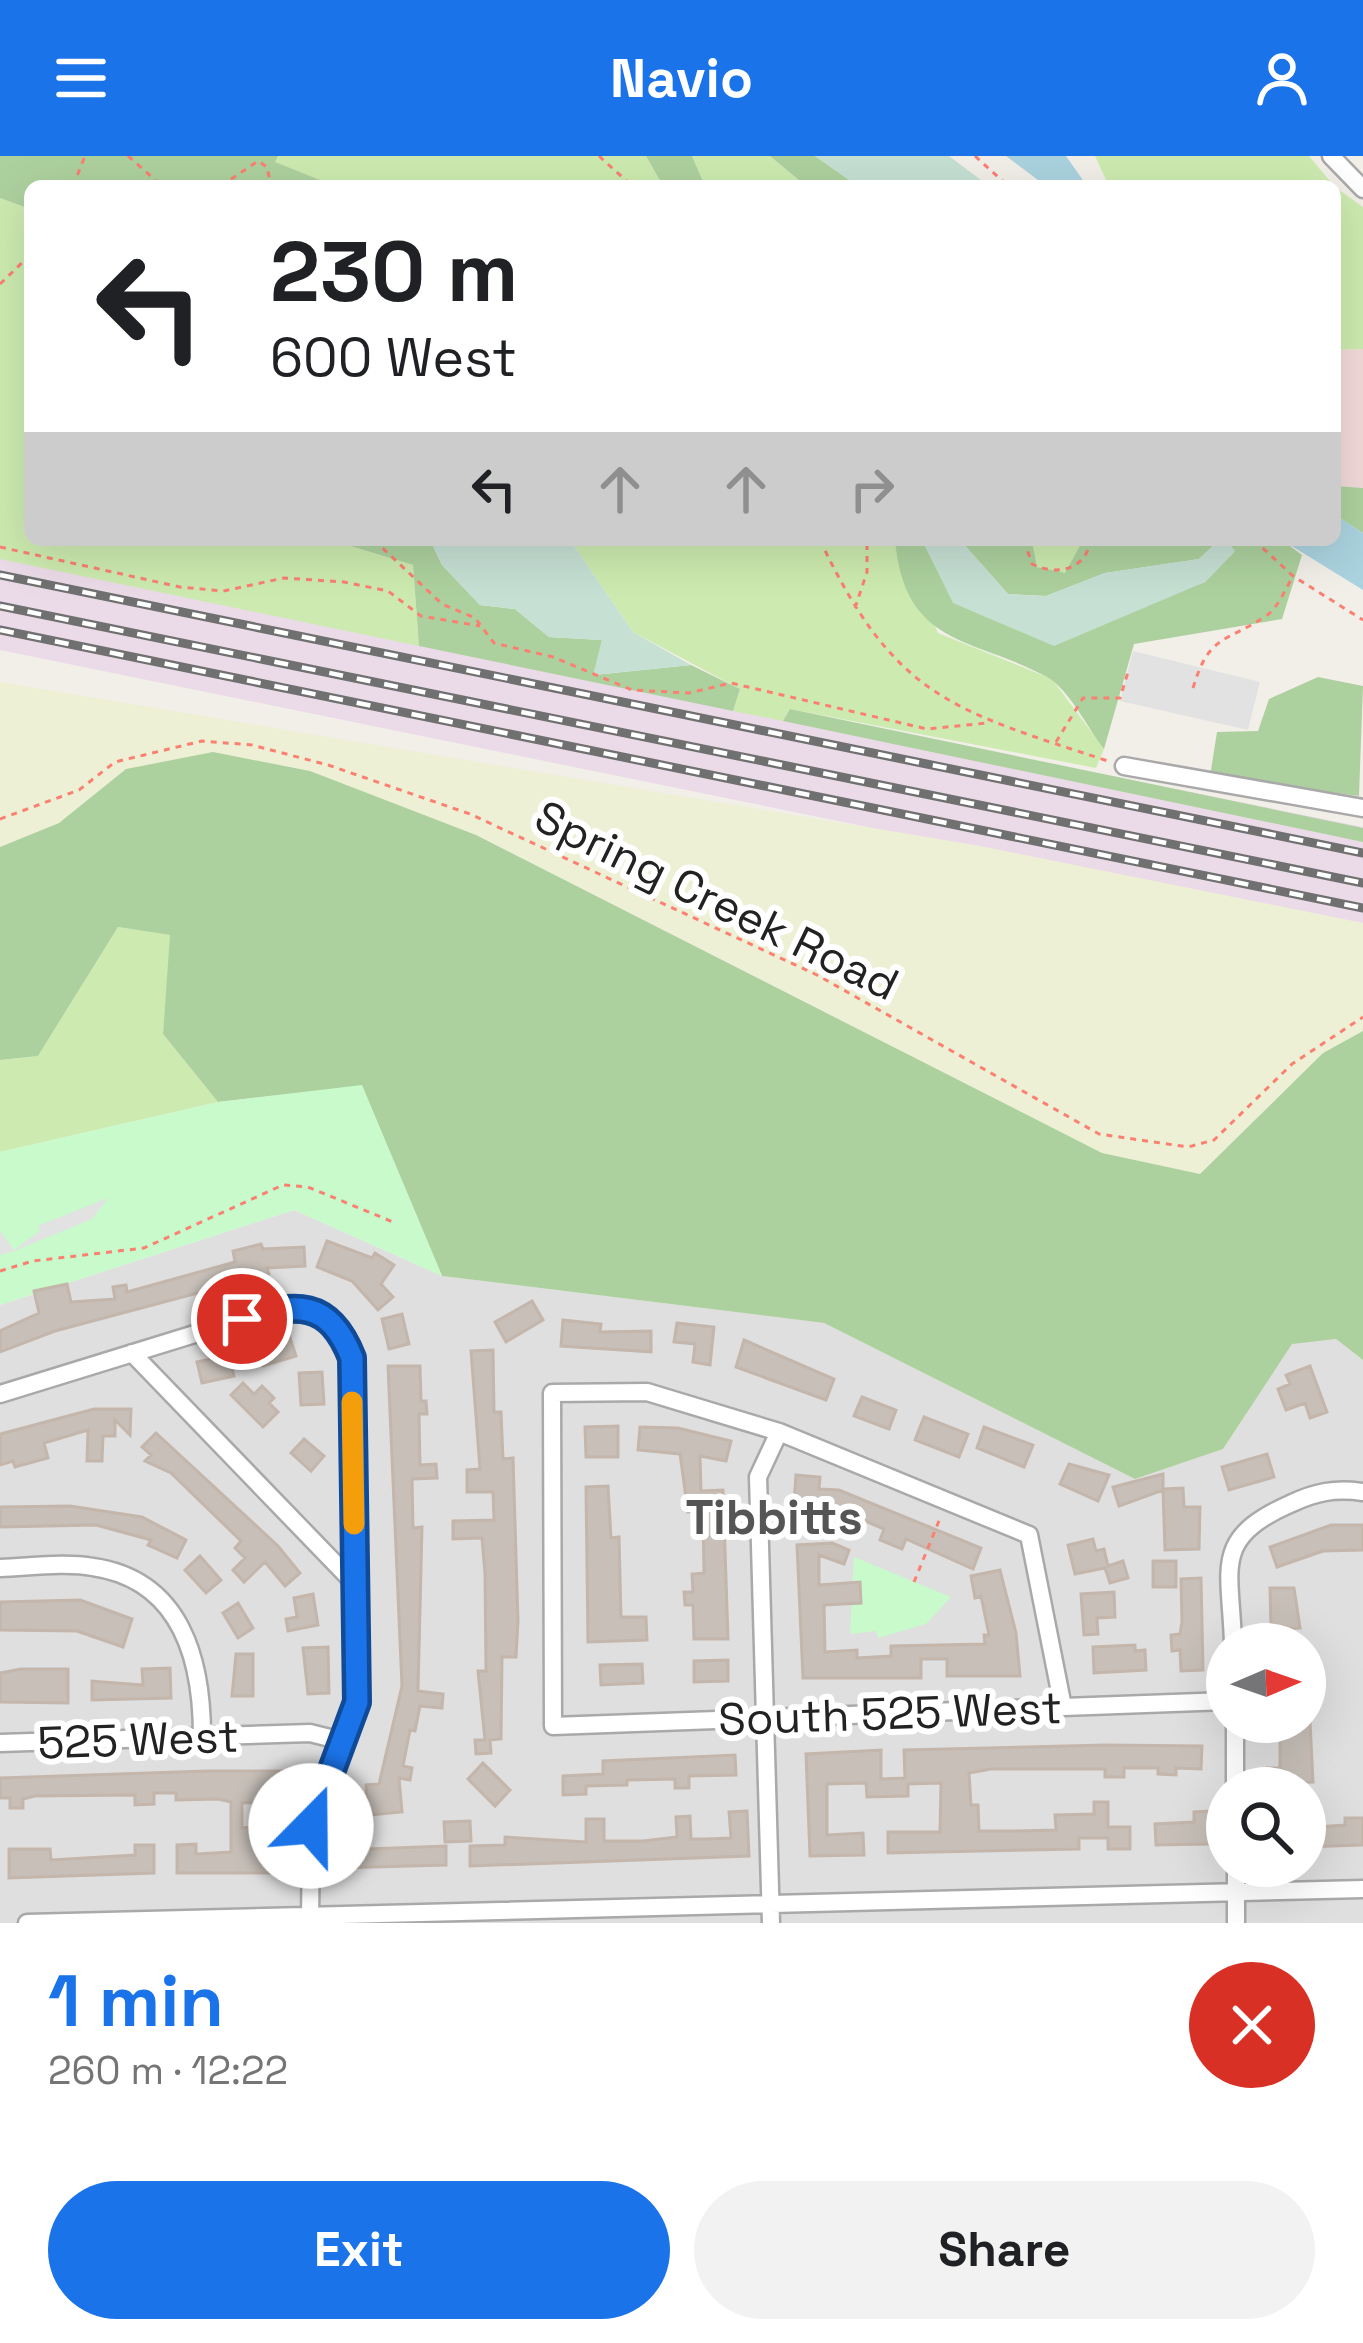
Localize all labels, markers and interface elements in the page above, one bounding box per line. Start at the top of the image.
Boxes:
text: Navio [610,44,753,113]
icon: menu [48,45,114,111]
icon: person [1249,45,1315,111]
text: 230 m [270,218,518,326]
icon: left [72,228,228,384]
text: 600 West [270,323,517,392]
icon: left [461,456,527,522]
icon: ahead [587,456,653,522]
icon: ahead [713,456,779,522]
icon: right [839,456,905,522]
street label: Spring Creek Road [526,788,908,1013]
pin [191,1268,293,1370]
icon: arrive [209,1286,275,1352]
district label: Tibbitts [685,1487,863,1548]
north arrow [1206,1623,1326,1743]
map controls [1206,1623,1326,1887]
street label: South 525 West [717,1679,1063,1748]
street label: 525 West [36,1708,240,1771]
position arrow [248,1763,374,1889]
button: search [1206,1767,1326,1887]
text: 1 min [48,1955,224,2047]
button: close [1189,1962,1315,2088]
text: 260 m · 12:22 [48,2046,288,2095]
button: Exit [48,2181,670,2319]
button: Share [694,2181,1315,2319]

